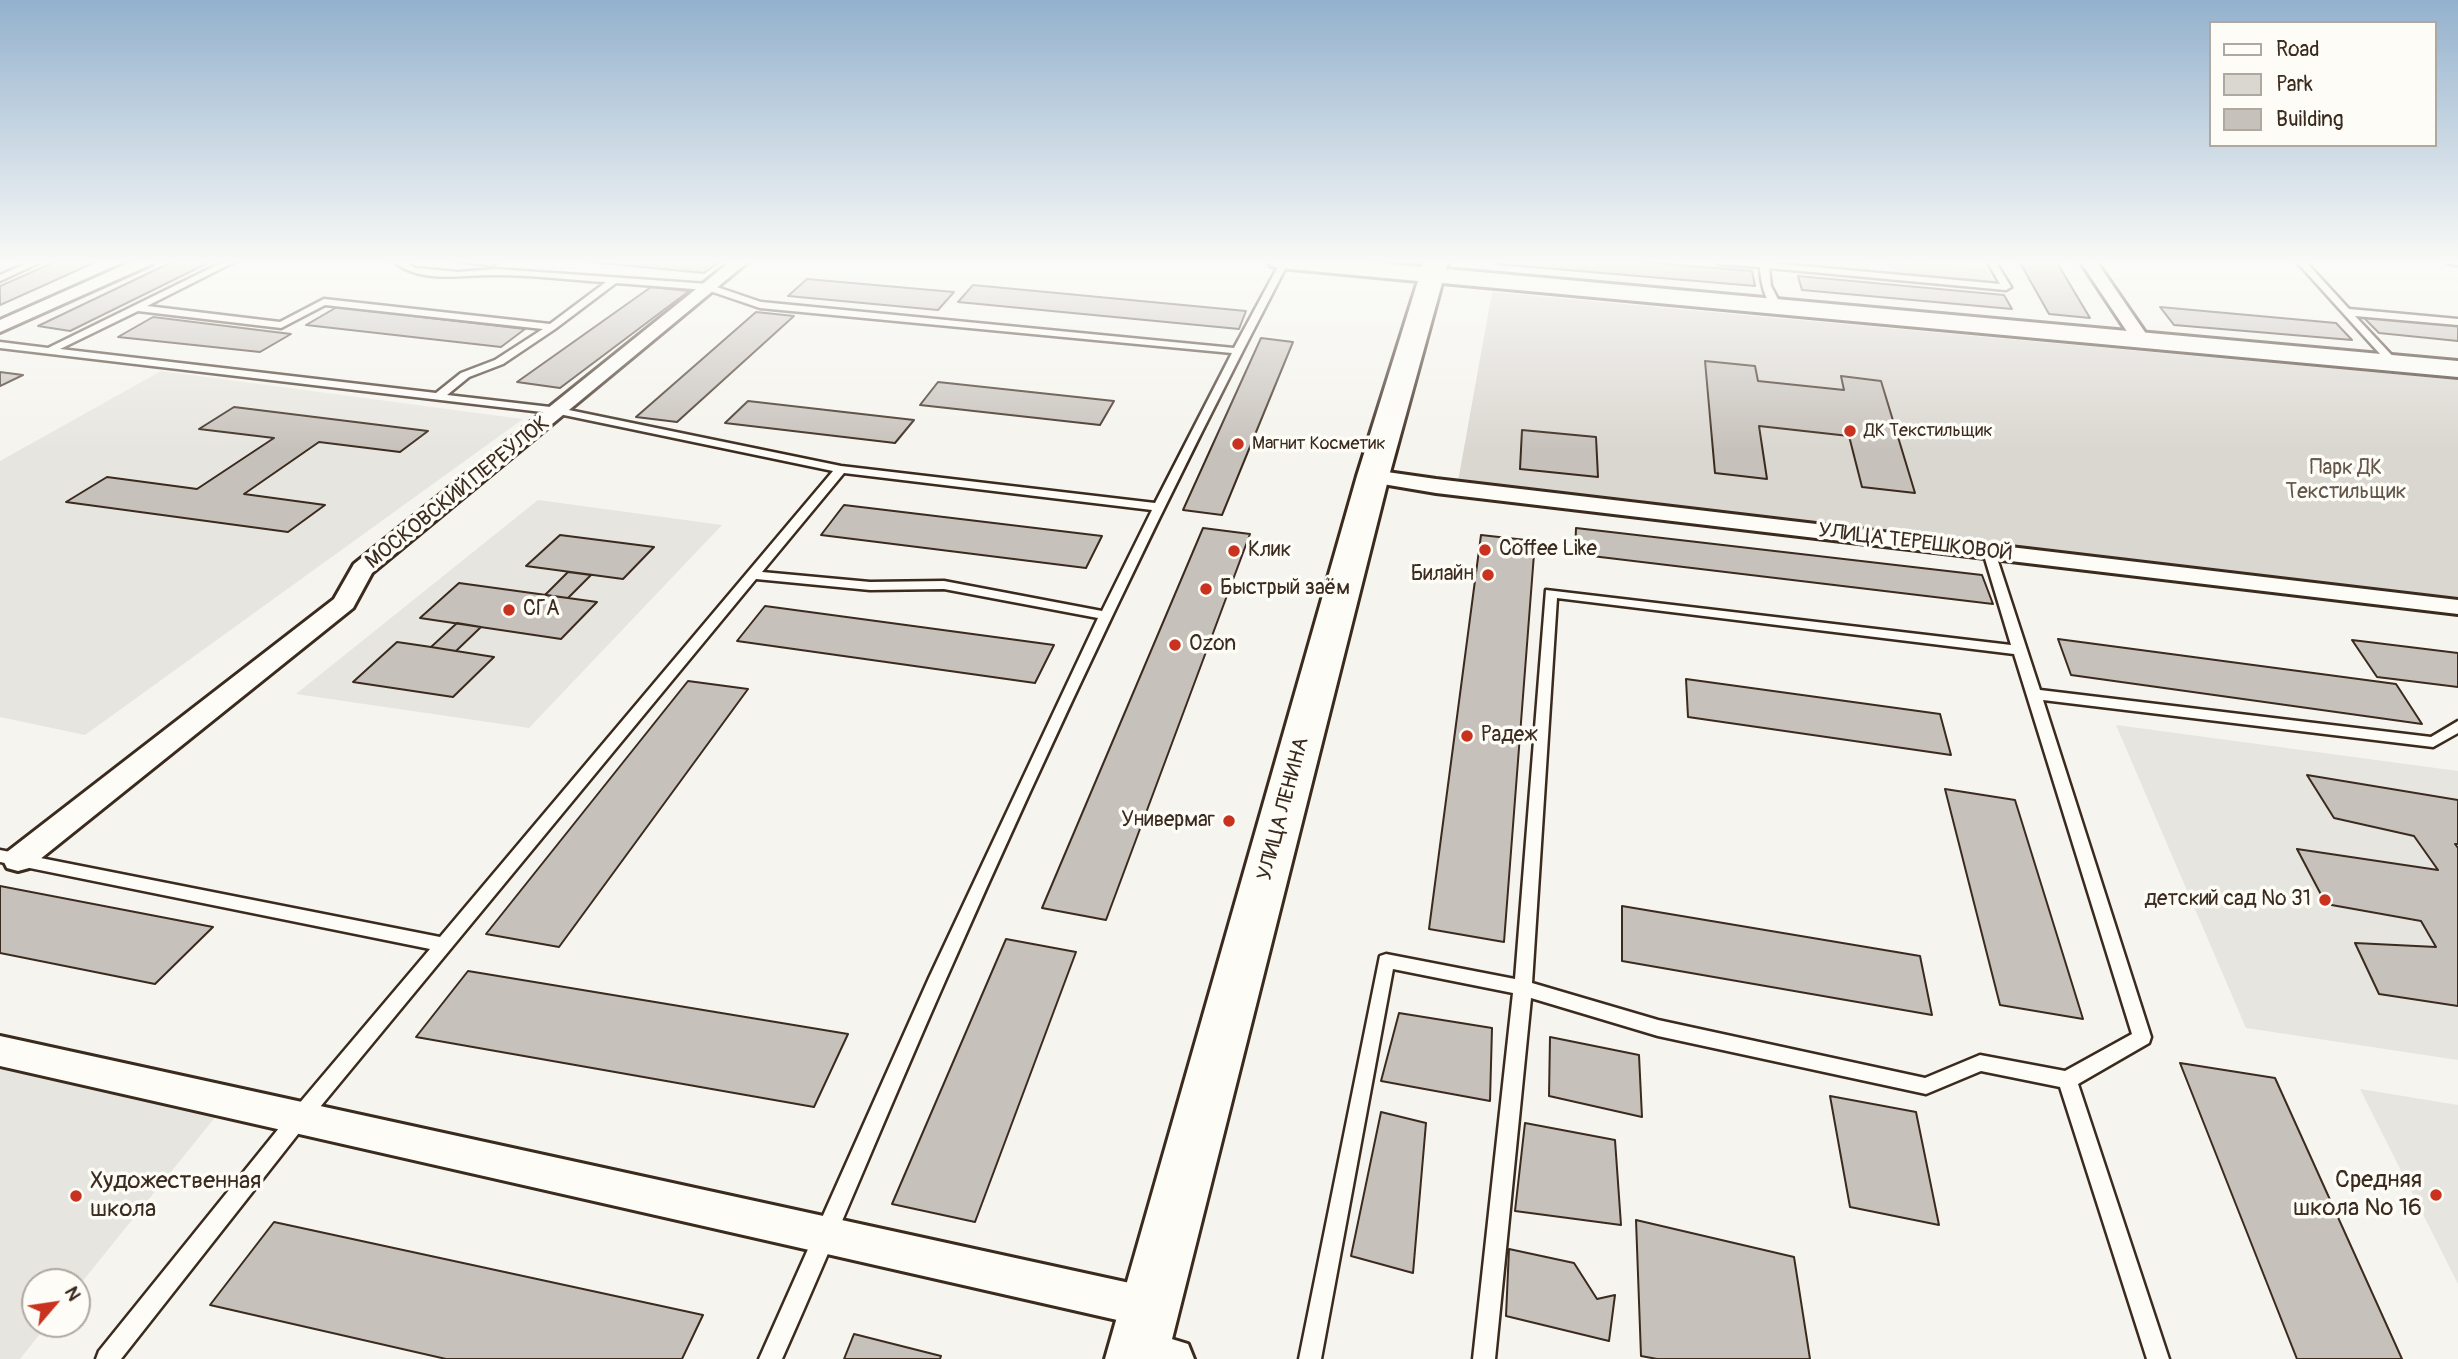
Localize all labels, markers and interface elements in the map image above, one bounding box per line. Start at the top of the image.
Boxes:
legend [2210,21,2437,147]
text: Road [2276,36,2320,63]
text: Park [2276,71,2313,98]
text: Building [2276,106,2343,133]
street label: МОСКОВСКИЙ ПЕРЕУЛОК [361,411,555,575]
place label: ДК Текстильщик [1864,420,1993,442]
marker: ДК Текстильщик [1842,423,1858,439]
place label: Магнит Косметик [1252,433,1386,455]
marker: Магнит Косметик [1230,436,1246,452]
park label: Парк ДК Текстильщик [2286,456,2406,506]
street label: УЛИЦА ТЕРЕШКОВОЙ [1817,519,2013,567]
place label: Coffee Like [1499,537,1597,563]
place label: Клик [1248,538,1291,564]
marker: Coffee Like [1477,542,1493,558]
marker: Клик [1226,543,1242,559]
place label: Билайн [1411,562,1474,588]
marker: Билайн [1480,567,1496,583]
place label: Быстрый заём [1220,576,1350,602]
marker: Быстрый заём [1198,581,1214,597]
place label: СГА [523,597,560,623]
marker: СГА [501,602,517,618]
place label: Ozon [1189,632,1236,658]
marker: Ozon [1167,637,1183,653]
place label: Радеж [1481,723,1538,749]
marker: Радеж [1459,728,1475,744]
street label: УЛИЦА ЛЕНИНА [1253,735,1315,883]
place label: Универмаг [1121,808,1215,834]
marker: Универмаг [1221,813,1237,829]
place label: детский сад № 31 [2144,887,2311,913]
marker: детский сад № 31 [2317,892,2333,908]
place label: Средняя школа № 16 [2293,1167,2422,1223]
place label: Художественная школа [90,1168,261,1224]
marker: Средняя школа № 16 [2428,1187,2444,1203]
marker: Художественная школа [68,1188,84,1204]
north arrow [21,1268,91,1338]
text: N [59,1282,86,1305]

